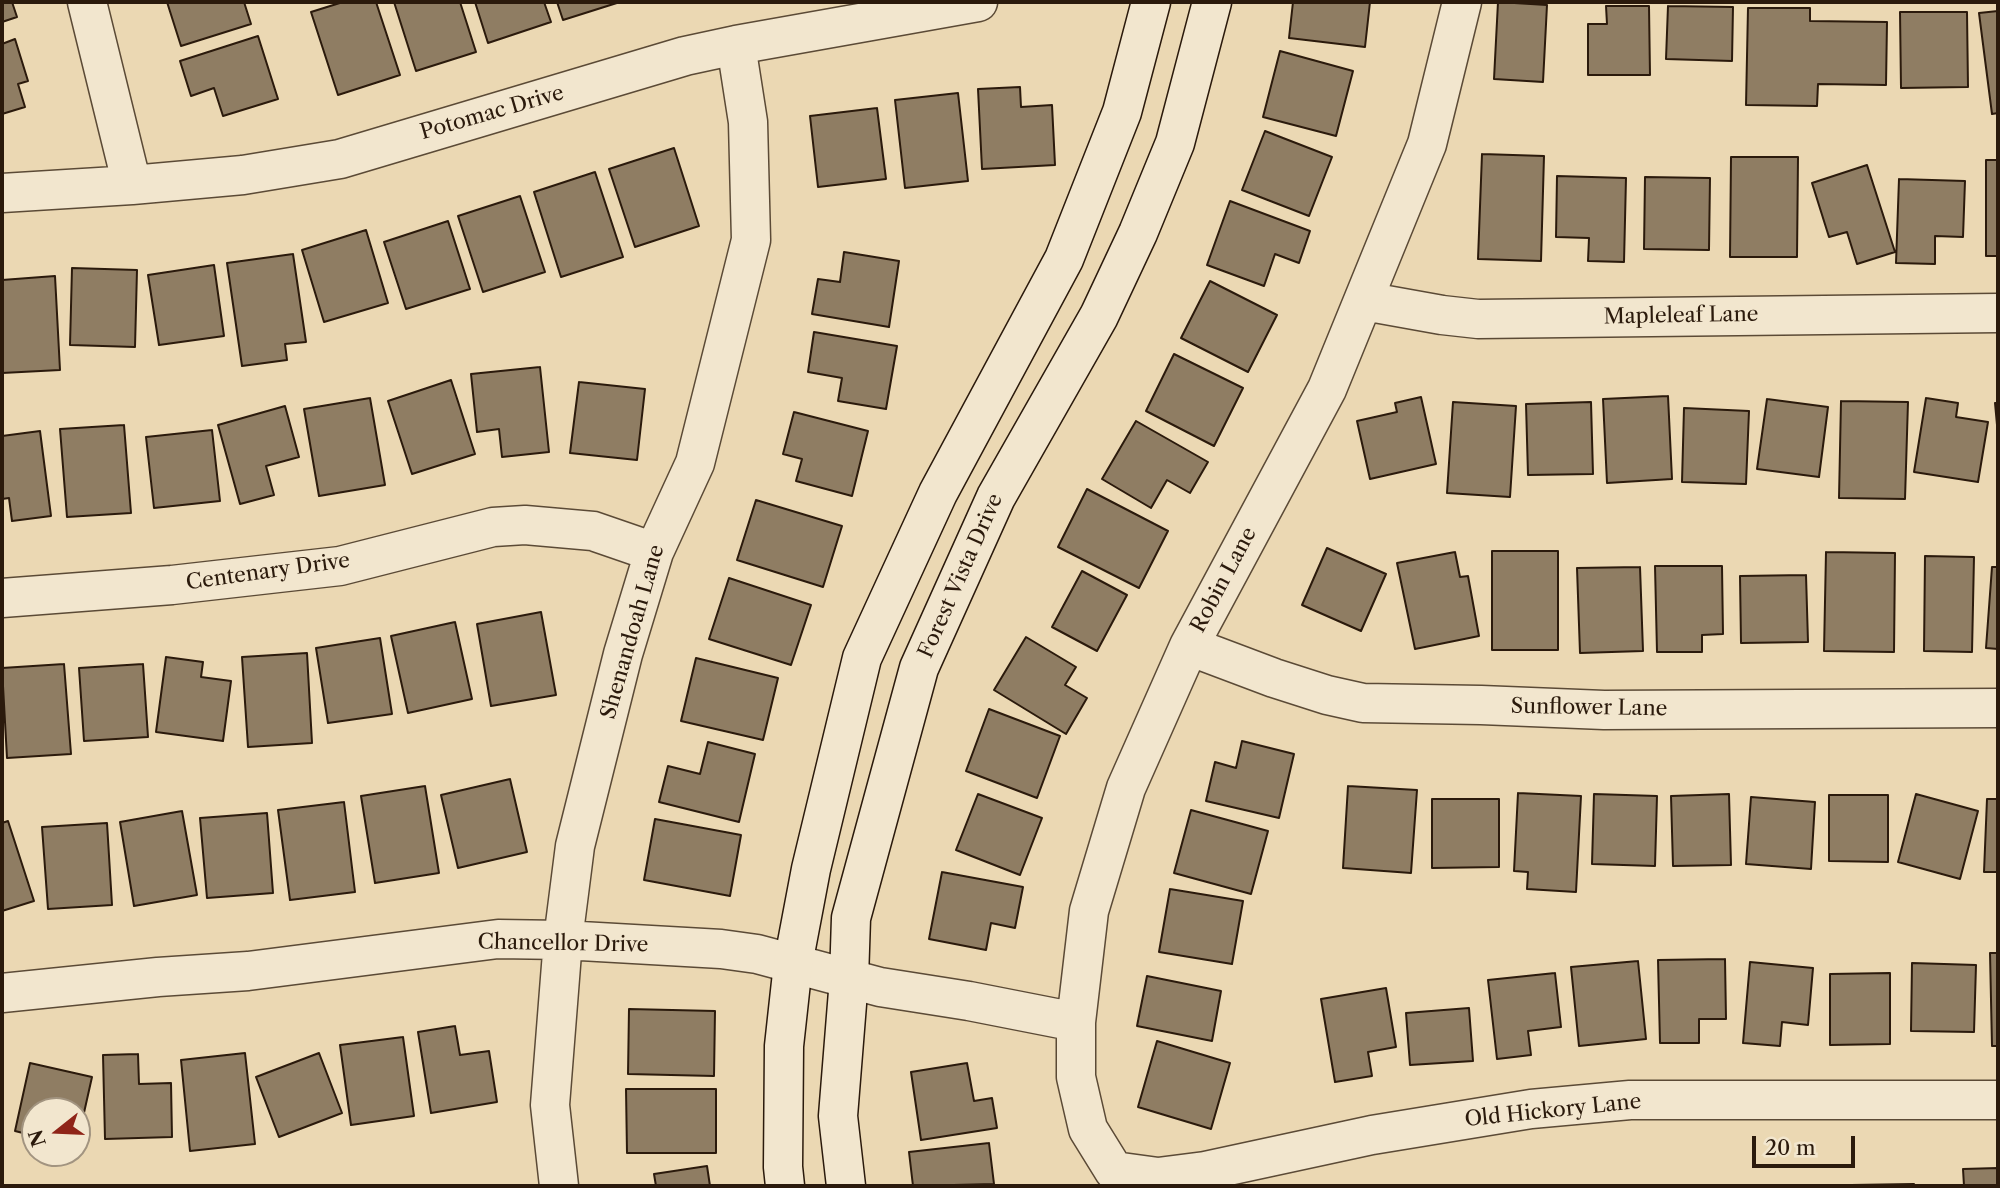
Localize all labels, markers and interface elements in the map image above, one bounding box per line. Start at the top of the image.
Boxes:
street label: Potomac Drive [417,80,567,146]
street label: Mapleleaf Lane [1603,302,1759,330]
street label: Forest Vista Drive [913,490,1009,662]
street label: Robin Lane [1186,523,1262,637]
street label: Shenandoah Lane [596,542,670,722]
street label: Centenary Drive [184,548,352,596]
street label: Sunflower Lane [1510,694,1668,722]
street label: Chancellor Drive [477,930,649,958]
street label: Old Hickory Lane [1463,1089,1643,1133]
north arrow [21,1097,91,1167]
scale bar [1755,1122,1858,1166]
text: N [24,1127,51,1149]
text: 20 m [1765,1135,1816,1160]

